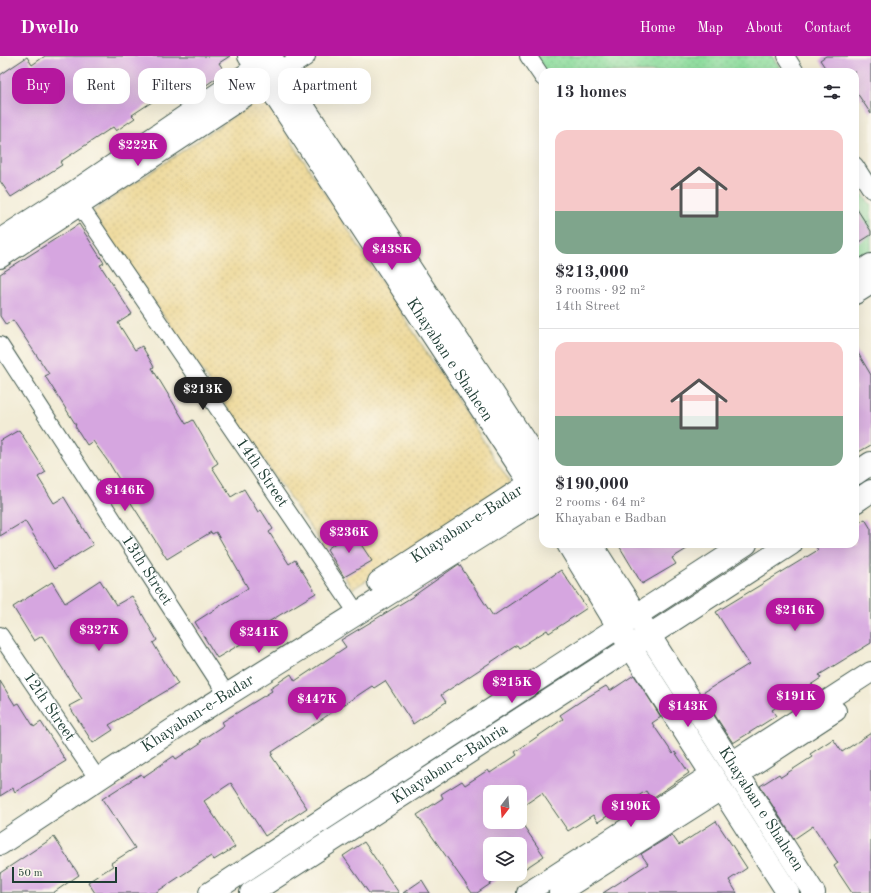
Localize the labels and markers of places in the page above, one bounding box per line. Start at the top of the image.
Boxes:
pin: $222K [110,133,166,167]
pin: $438K [364,237,420,271]
pin: $213K [175,377,231,411]
pin: $146K [97,478,153,512]
pin: $236K [321,520,377,554]
pin: $216K [767,598,823,632]
pin: $327K [71,618,127,652]
pin: $241K [231,620,287,654]
pin: $215K [484,670,540,704]
pin: $191K [768,684,824,718]
pin: $447K [289,687,345,721]
pin: $143K [660,694,716,728]
pin: $190K [603,794,659,828]

